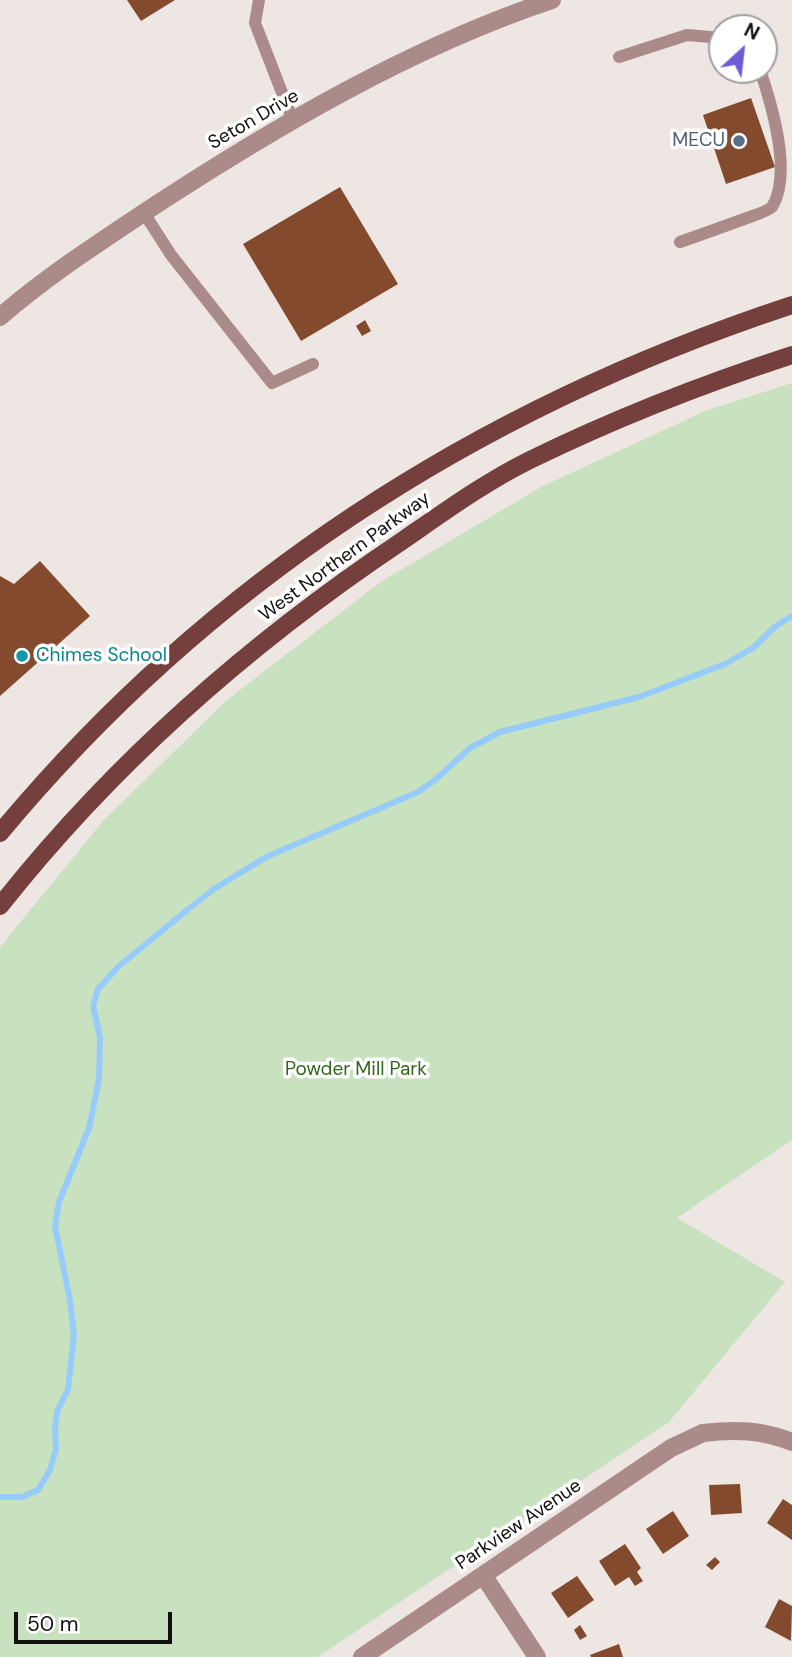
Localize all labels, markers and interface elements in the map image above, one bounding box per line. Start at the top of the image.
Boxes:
north arrow [708,14,778,84]
text: N [740,17,764,46]
street label: Seton Drive [205,85,303,155]
place label: MECU [672,130,725,152]
marker: MECU [731,133,747,149]
street label: West Northern Parkway [255,487,435,627]
place label: Chimes School [36,645,167,667]
marker: Chimes School [14,648,30,664]
park label: Powder Mill Park [285,1059,427,1081]
street label: Parkview Avenue [452,1475,586,1575]
scale bar [18,1598,175,1642]
text: 50 m [27,1610,78,1638]

